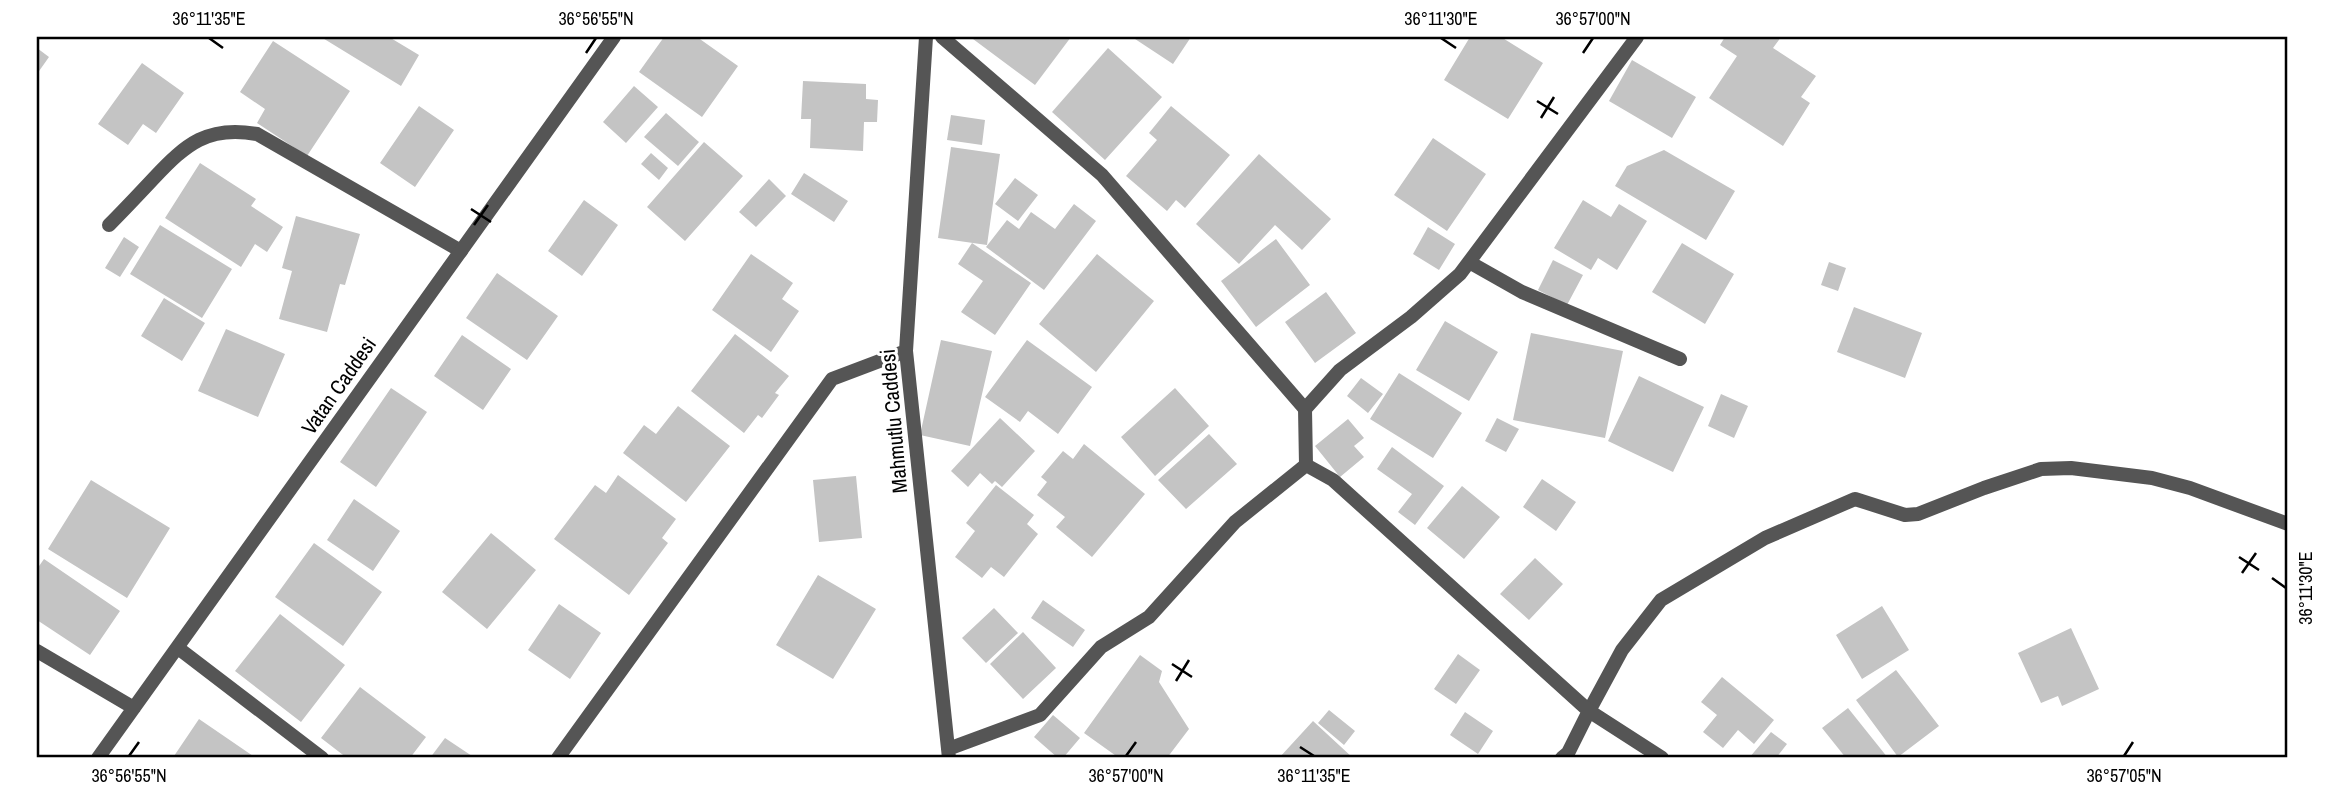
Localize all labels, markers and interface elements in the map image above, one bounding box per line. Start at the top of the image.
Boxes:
text: 36°11'35"E [172,6,246,31]
text: 36°56'55"N [558,6,634,31]
text: 36°11'30"E [1404,6,1478,31]
text: 36°57'00"N [1555,6,1631,31]
street label: Vatan Caddesi [294,331,383,440]
street label: Mahmutlu Caddesi [873,348,914,494]
text: 36°11'30"E [2293,551,2318,625]
text: 36°56'55"N [91,763,167,788]
text: 36°57'00"N [1088,763,1164,788]
text: 36°11'35"E [1277,763,1351,788]
text: 36°57'05"N [2086,763,2162,788]

